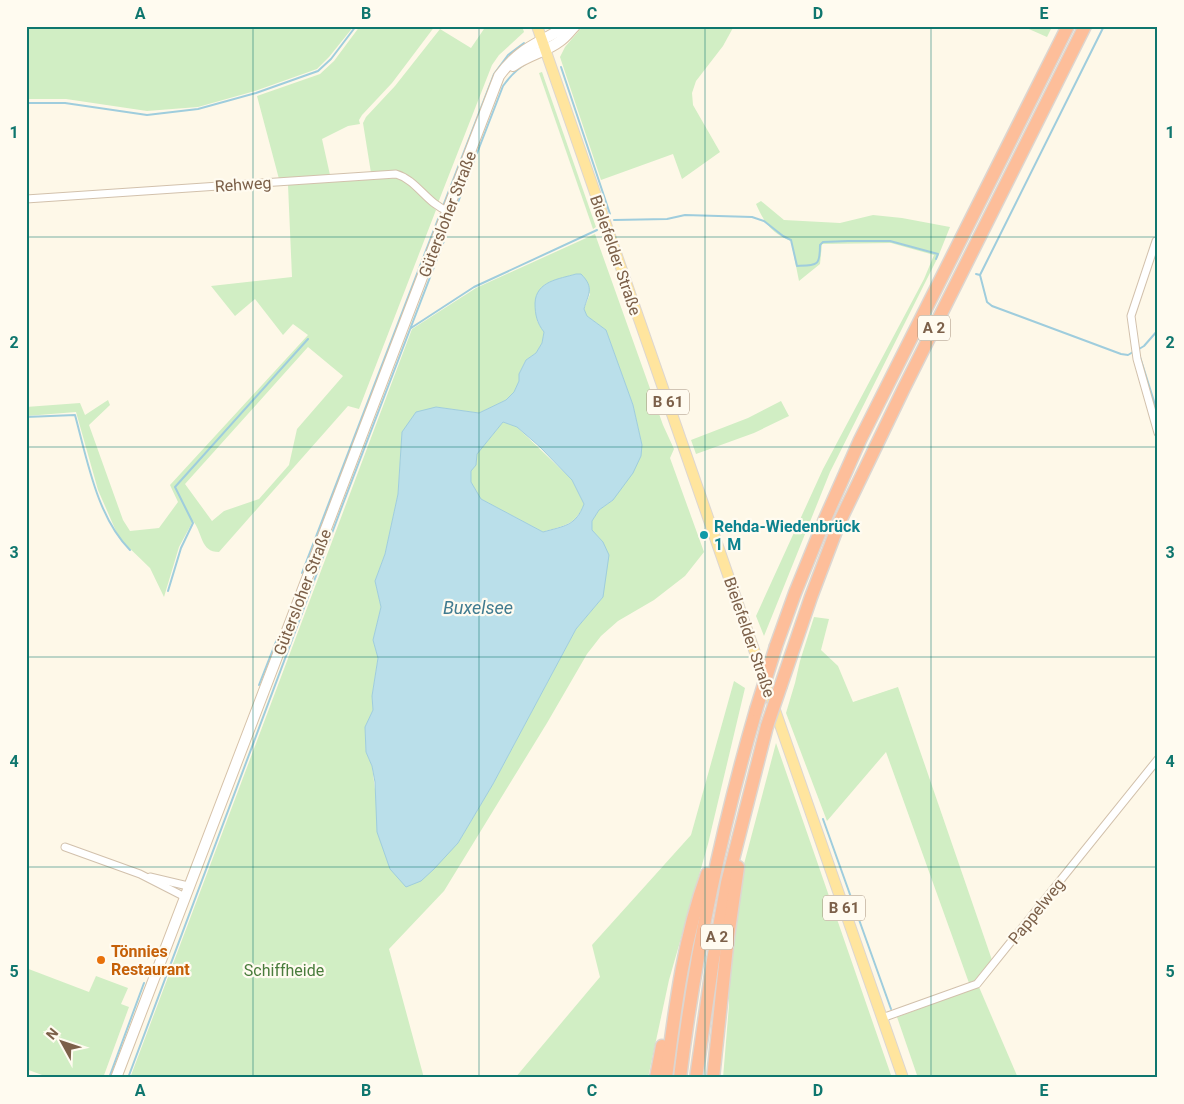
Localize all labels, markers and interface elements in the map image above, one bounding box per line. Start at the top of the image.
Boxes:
text: A [135,4,146,23]
text: B [361,4,371,23]
text: C [587,4,597,23]
text: D [813,4,823,23]
text: E [1040,4,1049,23]
text: 1 [9,123,19,142]
text: 1 [1165,123,1175,142]
street label: Gütersloher Straße [415,149,480,280]
street label: Rehweg [214,173,272,196]
street label: Bielefelder Straße [586,193,645,318]
road number: A 2 [918,316,950,340]
text: 2 [9,333,19,352]
text: 2 [1165,333,1175,352]
road number: B 61 [647,390,689,414]
place label: Rehda-Wiedenbrück 1 M [714,517,860,554]
street label: Gütersloher Straße [270,527,335,658]
marker: Rehda-Wiedenbrück 1 M [698,529,710,541]
text: 3 [9,543,19,562]
text: 3 [1165,543,1175,562]
street label: Bielefelder Straße [720,575,779,700]
water label: Buxelsee [443,597,513,618]
text: 4 [9,752,19,771]
text: 4 [1165,752,1175,771]
street label: Pappelweg [1004,875,1068,948]
road number: B 61 [823,896,865,920]
road number: A 2 [701,924,733,950]
place label: Tönnies Restaurant [111,942,190,979]
marker: Tönnies Restaurant [95,954,107,966]
park label: Schiffheide [244,961,324,980]
text: 5 [9,962,19,981]
text: 5 [1165,962,1175,981]
north arrow [38,1016,88,1066]
text: N [43,1025,61,1043]
text: A [135,1081,146,1100]
text: B [361,1081,371,1100]
text: C [587,1081,597,1100]
text: D [813,1081,823,1100]
text: E [1040,1081,1049,1100]

